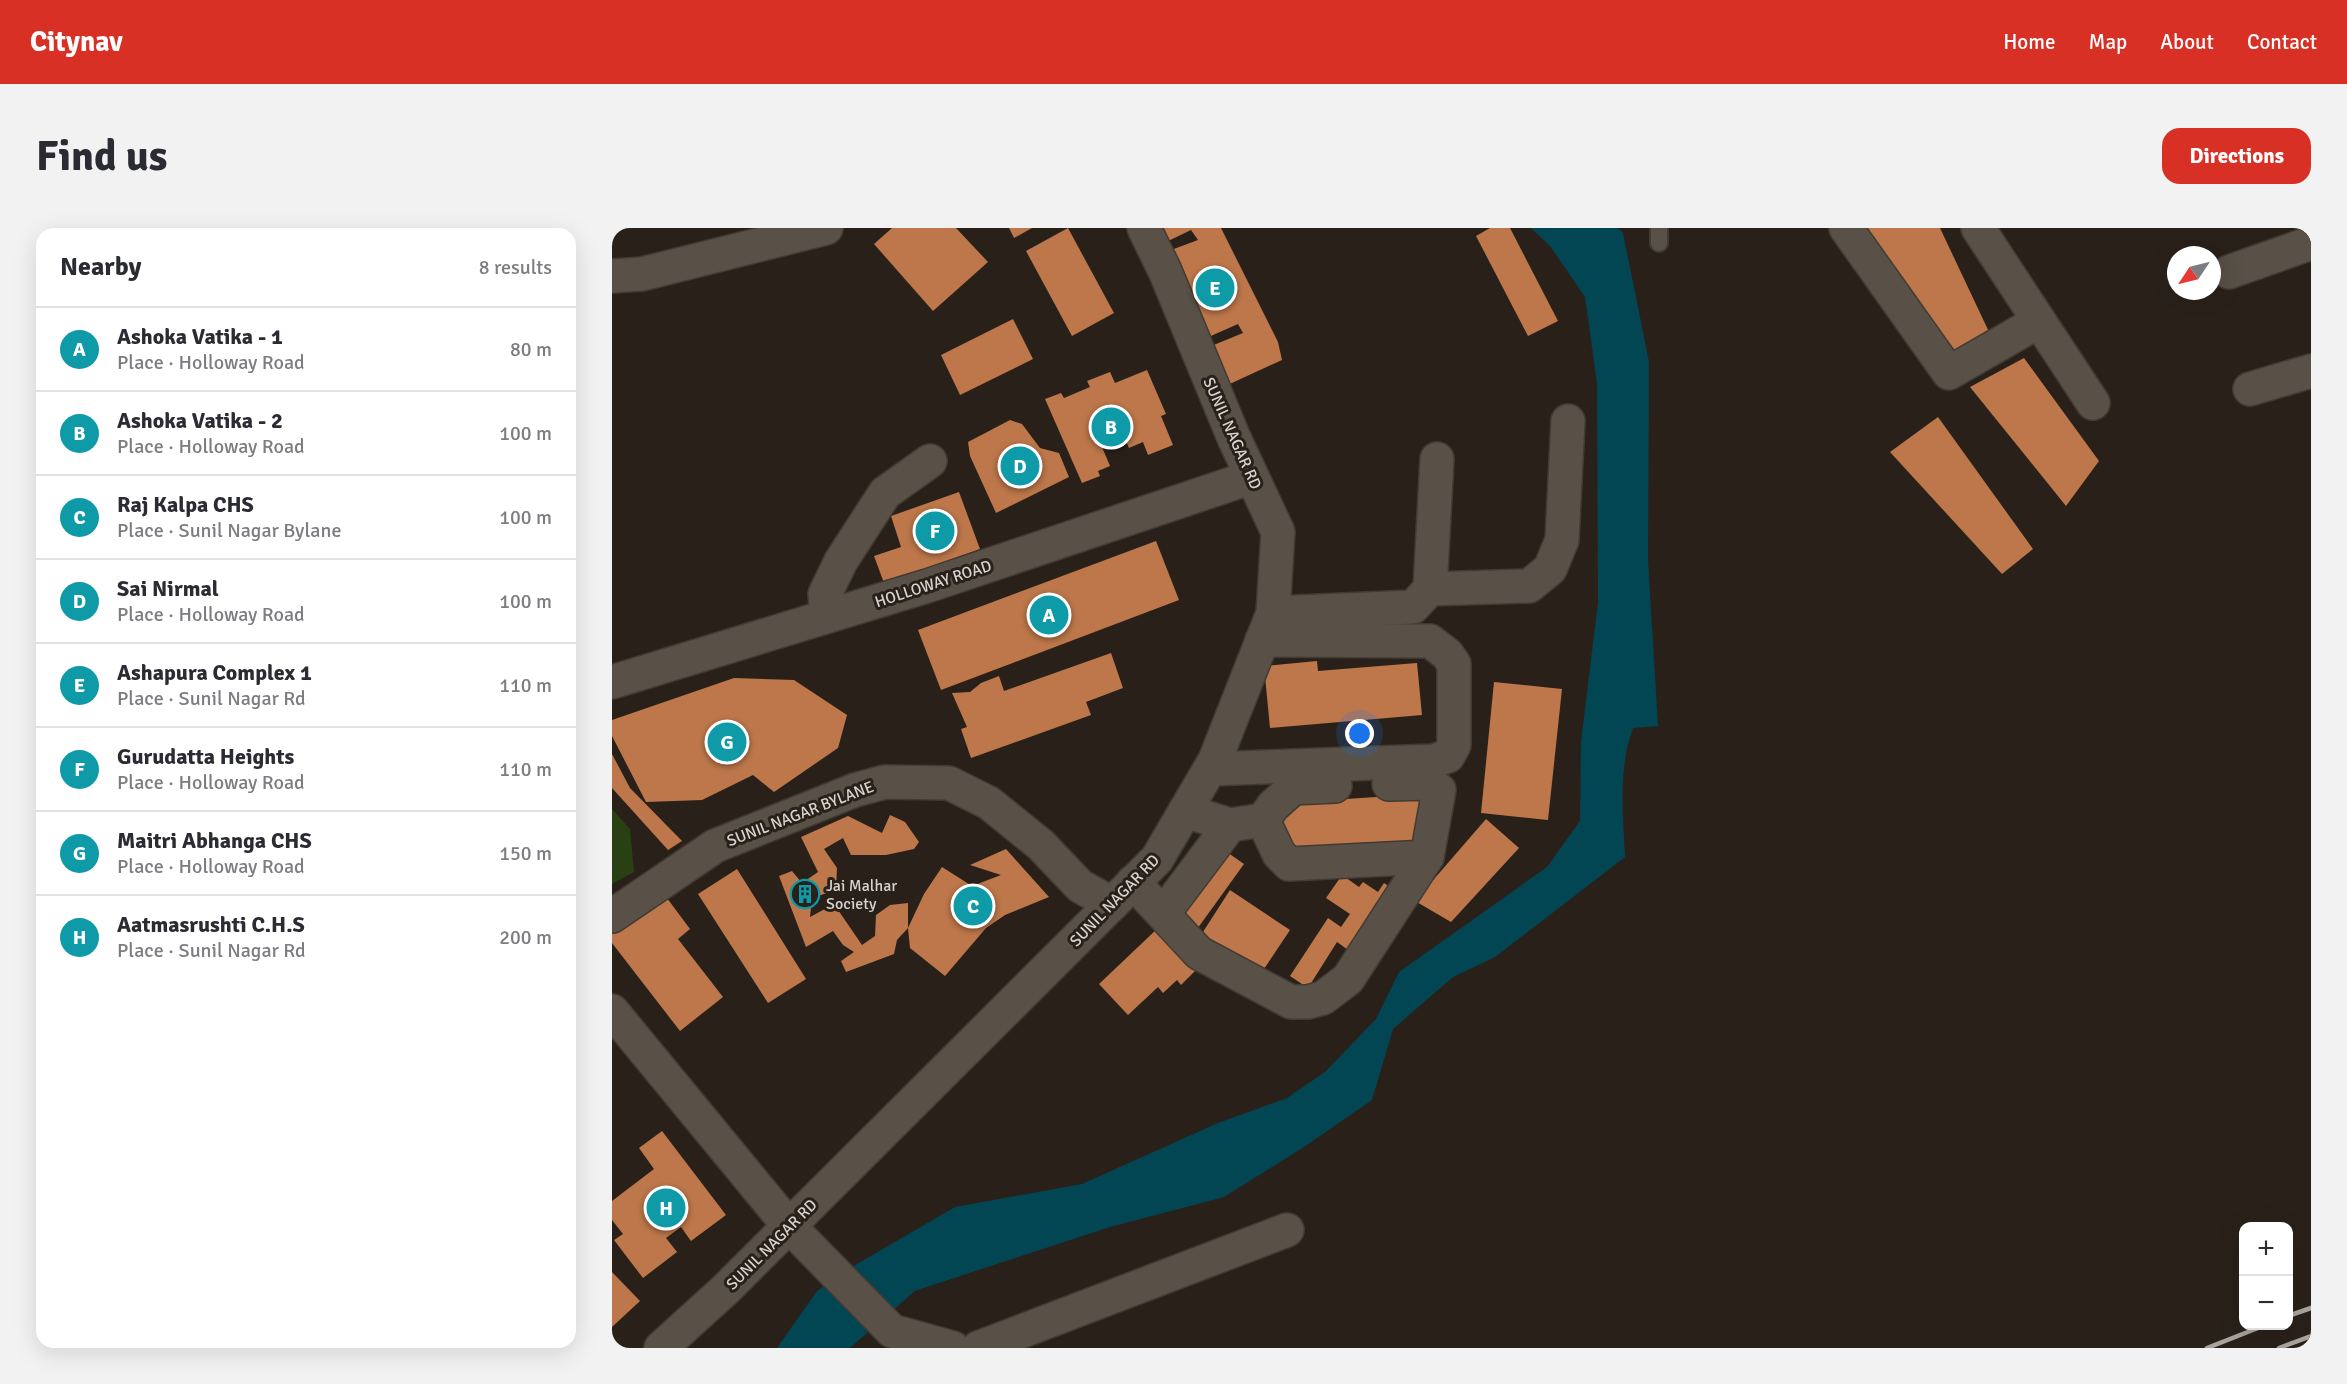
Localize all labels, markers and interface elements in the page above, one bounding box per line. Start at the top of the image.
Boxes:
text: Citynav [30,25,123,59]
text: Home [2003,29,2056,55]
text: Map [2089,29,2127,55]
text: About [2160,29,2214,55]
text: Contact [2247,29,2317,55]
button: Directions [2162,128,2311,184]
text: Find us [36,131,167,182]
north arrow [2167,246,2221,300]
text: Nearby [60,251,141,283]
text: 8 results [479,255,552,280]
pin: E [1196,266,1234,310]
text: Ashoka Vatika - 1 [117,323,283,350]
text: A [73,337,86,362]
text: 80 m [510,337,552,362]
text: Place · Holloway Road [117,350,305,375]
street label: SUNIL NAGAR RD [1198,374,1266,493]
pin: B [1092,404,1130,450]
text: Ashoka Vatika - 2 [117,407,283,434]
text: B [73,421,86,446]
text: 100 m [499,421,552,446]
text: Place · Holloway Road [117,434,305,459]
pin: D [1000,444,1040,488]
text: Raj Kalpa CHS [117,491,254,518]
text: C [73,505,86,530]
text: 100 m [499,505,552,530]
pin: F [916,508,954,554]
text: Place · Sunil Nagar Bylane [117,518,341,543]
street label: HOLLOWAY ROAD [872,556,994,612]
text: Sai Nirmal [117,575,219,602]
text: D [73,589,86,614]
text: 100 m [499,589,552,614]
pin: A [1030,592,1068,638]
text: Place · Holloway Road [117,602,305,627]
text: Ashapura Complex 1 [117,659,312,686]
text: E [74,673,85,698]
text: 110 m [499,673,552,698]
text: Place · Sunil Nagar Rd [117,686,306,711]
your location [1345,719,1374,748]
pin: G [708,720,746,764]
text: Gurudatta Heights [117,743,294,770]
text: F [74,757,85,782]
text: 110 m [499,757,552,782]
text: Place · Holloway Road [117,770,305,795]
street label: SUNIL NAGAR BYLANE [724,777,877,851]
text: Maitri Abhanga CHS [117,827,312,854]
text: G [73,841,86,866]
text: 150 m [499,841,552,866]
street label: SUNIL NAGAR RD [1066,850,1164,951]
text: Place · Holloway Road [117,854,305,879]
place label: Jai Malhar Society [826,876,897,914]
building icon: Jai Malhar Society [789,878,821,910]
pin: C [954,884,992,928]
text: Aatmasrushti C.H.S [117,911,305,938]
text: H [73,925,86,950]
text: 200 m [499,925,552,950]
text: Place · Sunil Nagar Rd [117,938,306,963]
pin: H [646,1186,686,1230]
street label: SUNIL NAGAR RD [722,1195,821,1294]
map controls [2239,1222,2293,1330]
button: + [2239,1222,2293,1276]
button: − [2239,1276,2293,1330]

